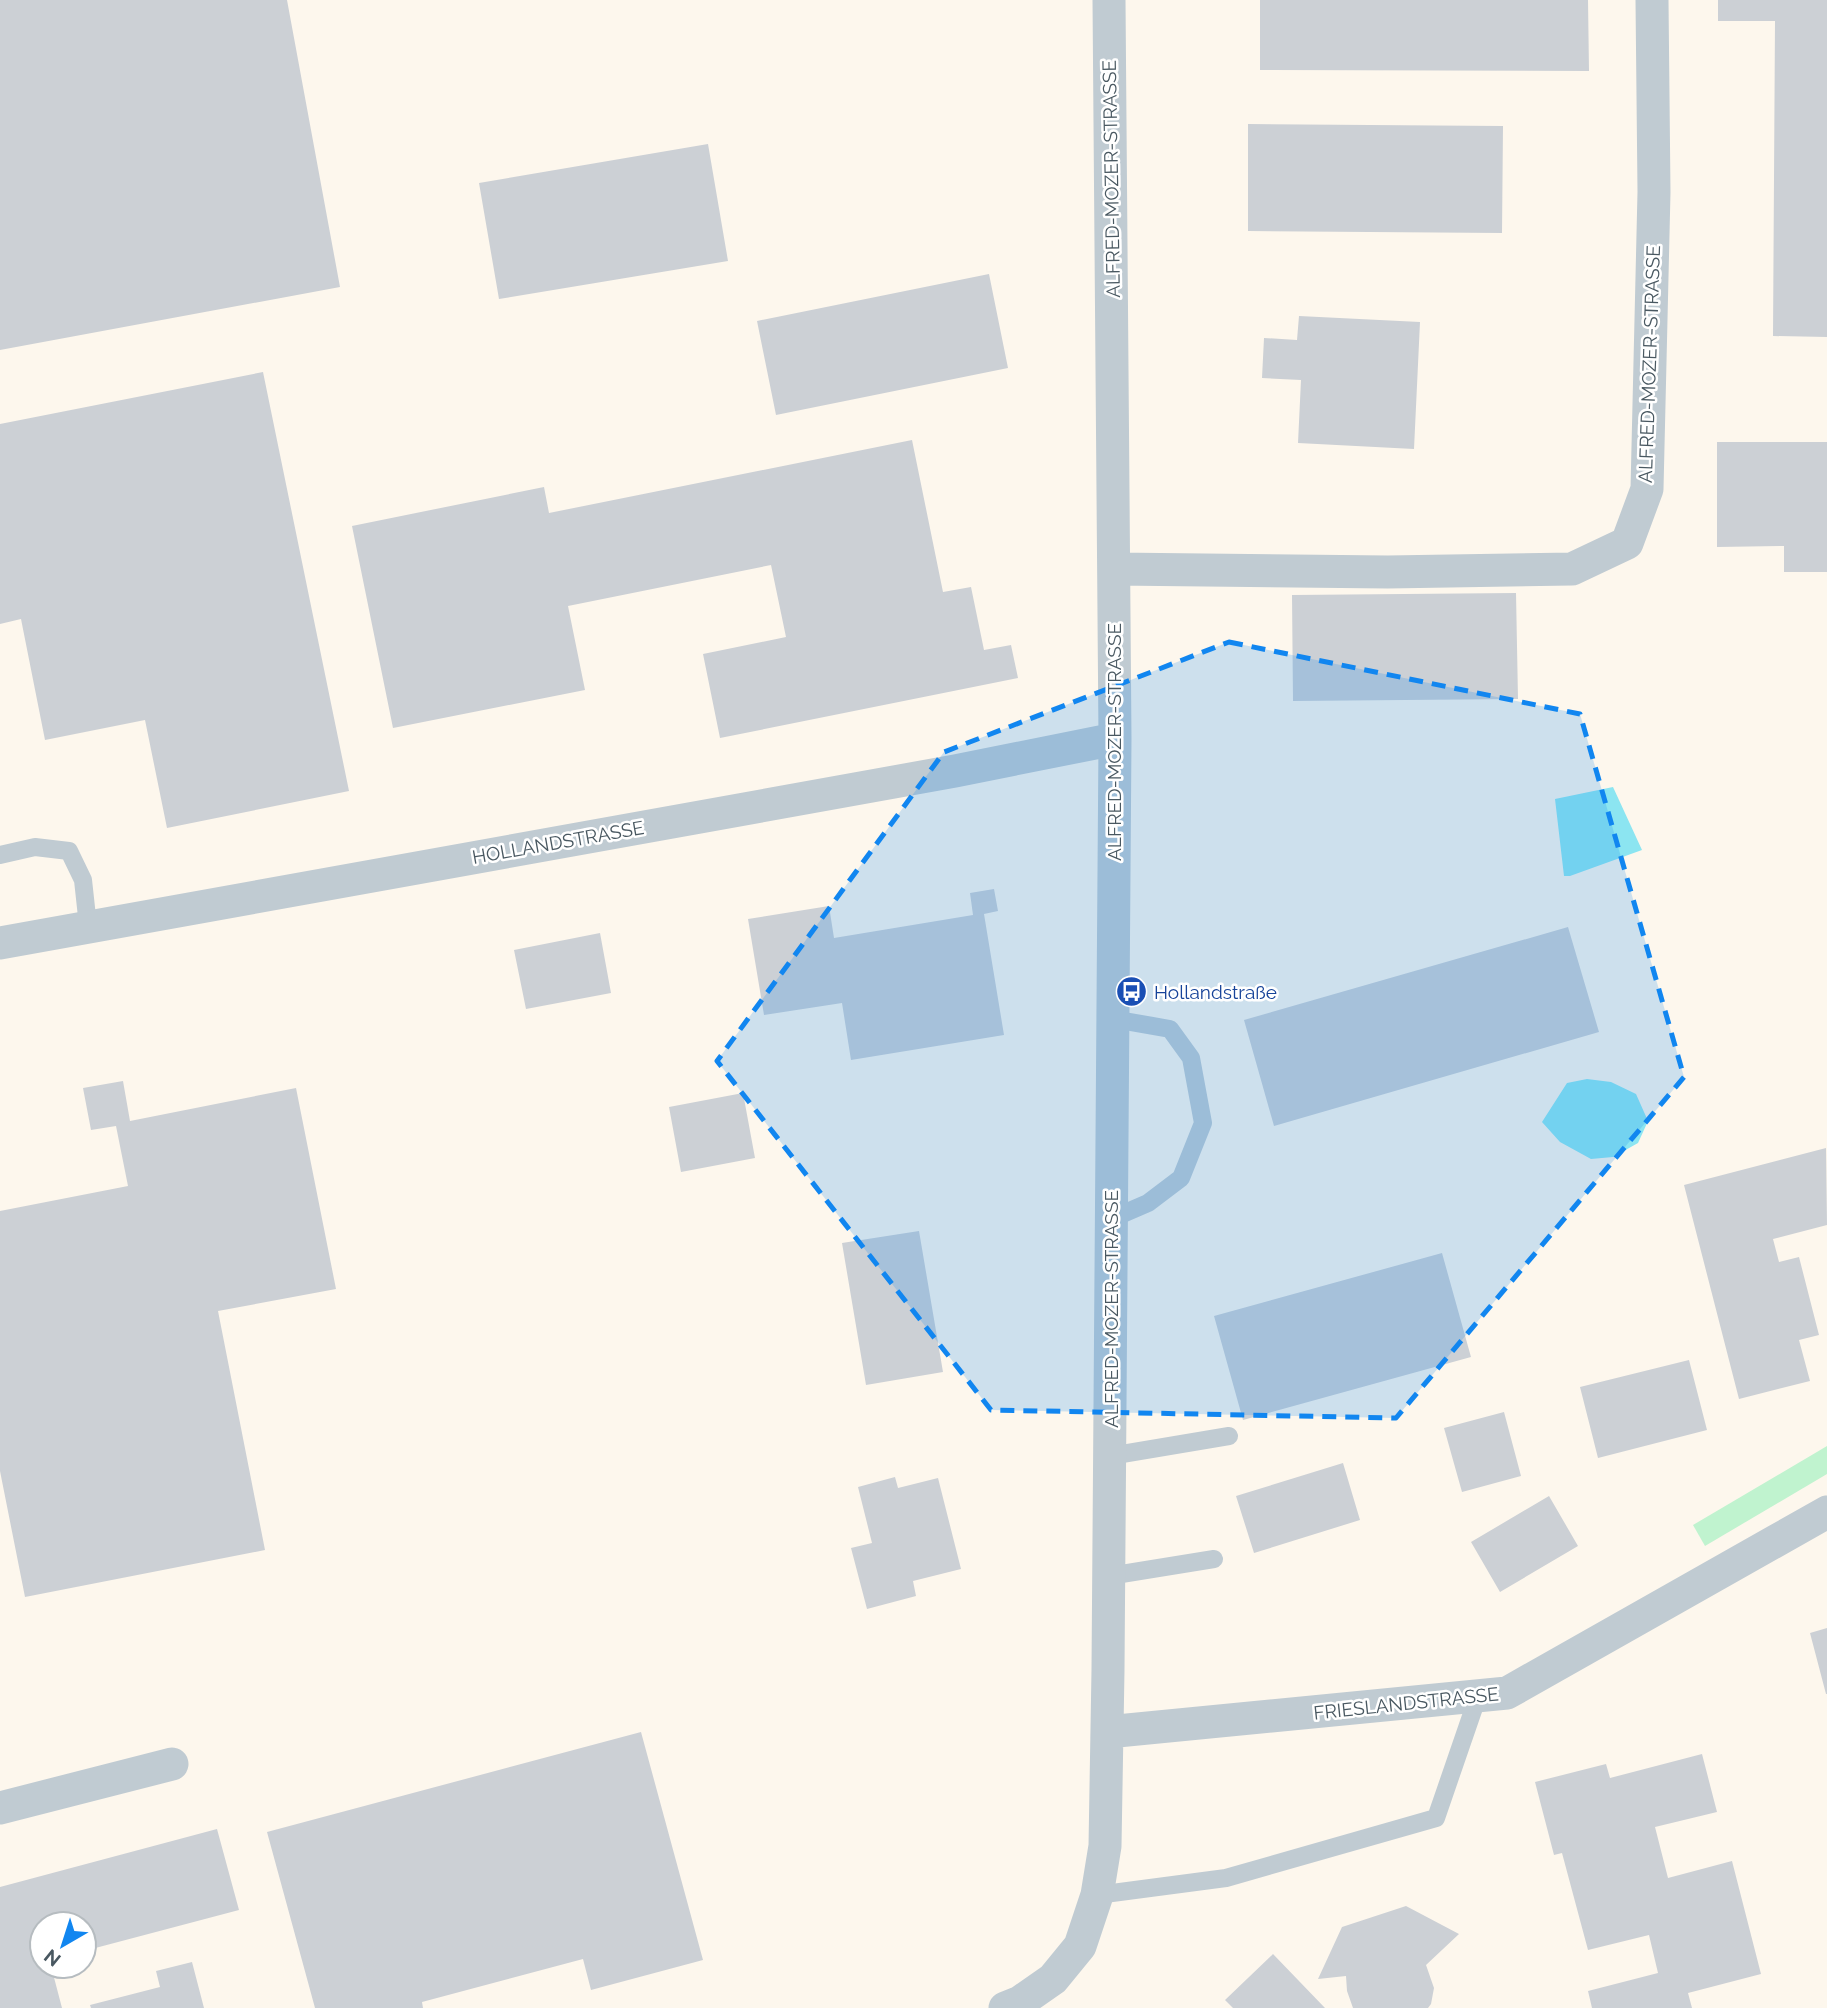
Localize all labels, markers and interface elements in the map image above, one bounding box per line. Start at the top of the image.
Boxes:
street label: ALFRED-MOZER-STRASSE [1098,60,1124,298]
street label: ALFRED-MOZER-STRASSE [1634,245,1664,483]
street label: ALFRED-MOZER-STRASSE [1103,623,1125,861]
street label: HOLLANDSTRASSE [470,816,646,868]
bus stop icon: Hollandstraße [1114,975,1148,1009]
place label: Hollandstraße [1154,981,1277,1003]
street label: ALFRED-MOZER-STRASSE [1100,1190,1122,1428]
street label: FRIESLANDSTRASSE [1312,1682,1500,1724]
north arrow [28,1910,98,1980]
text: N [40,1945,65,1971]

